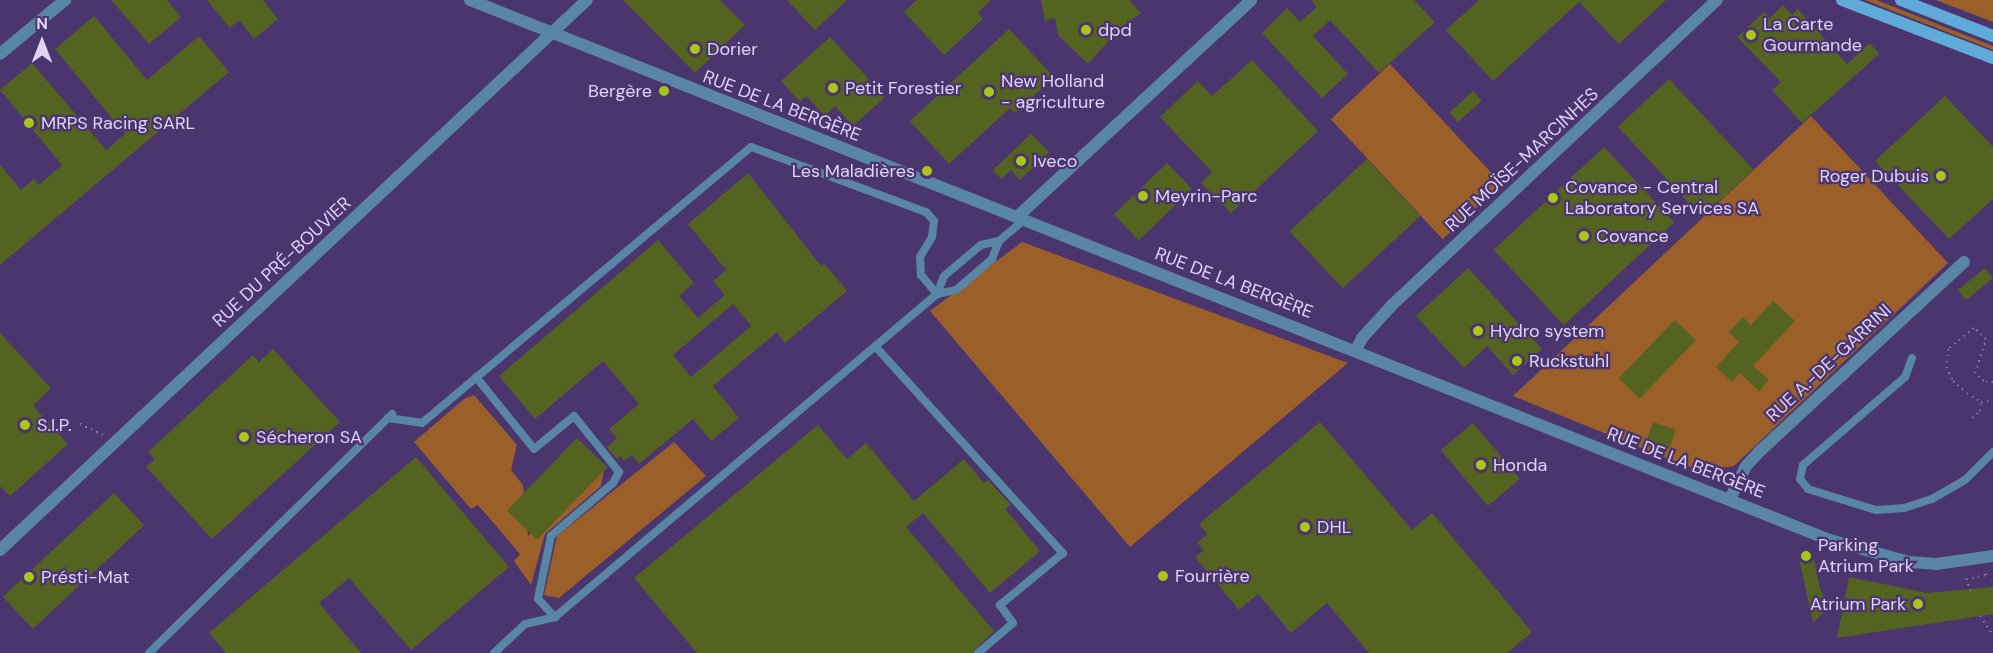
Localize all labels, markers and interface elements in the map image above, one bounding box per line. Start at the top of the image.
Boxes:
north arrow [12,12,72,72]
text: N [36,13,48,34]
place label: La Carte Gourmande [1763,14,1862,57]
place label: dpd [1098,19,1132,41]
marker: dpd [1079,23,1093,37]
marker: La Carte Gourmande [1744,28,1758,42]
place label: Dorier [707,38,758,60]
marker: Dorier [688,42,702,56]
street label: RUE DE LA BERGÈRE [700,66,864,146]
place label: New Holland - agriculture [1001,71,1105,113]
place label: Petit Forestier [845,77,961,99]
place label: Bergère [588,80,652,102]
marker: Petit Forestier [826,81,840,95]
street label: RUE MOÏSE-MARCINHES [1441,83,1603,237]
marker: Bergère [657,84,671,98]
marker: New Holland - agriculture [982,85,996,99]
place label: MRPS Racing SARL [41,112,195,134]
marker: MRPS Racing SARL [22,116,36,130]
place label: Iveco [1033,150,1077,172]
marker: Iveco [1014,154,1028,168]
place label: Les Maladières [792,160,915,182]
marker: Les Maladières [920,164,934,178]
place label: Roger Dubuis [1820,165,1929,187]
marker: Roger Dubuis [1934,169,1948,183]
place label: Covance - Central Laboratory Services SA [1565,177,1759,219]
place label: Meyrin-Parc [1155,185,1257,207]
marker: Meyrin-Parc [1136,189,1150,203]
marker: Covance - Central Laboratory Services SA [1546,191,1560,205]
street label: RUE DU PRÉ-BOUVIER [208,192,356,332]
place label: Covance [1596,225,1669,247]
marker: Covance [1577,229,1591,243]
street label: RUE DE LA BERGÈRE [1152,243,1316,323]
street label: RUE A.-DE-GARRINI [1762,300,1896,426]
place label: Hydro system [1490,320,1604,342]
marker: Hydro system [1471,324,1485,338]
place label: Ruckstuhl [1529,350,1609,372]
marker: Ruckstuhl [1510,354,1524,368]
place label: S.I.P. [37,414,72,436]
marker: S.I.P. [18,418,32,432]
street label: RUE DE LA BERGÈRE [1604,423,1768,503]
place label: Sécheron SA [256,426,362,448]
marker: Sécheron SA [237,430,251,444]
place label: Honda [1493,454,1547,476]
marker: Honda [1474,458,1488,472]
place label: DHL [1317,516,1351,538]
marker: DHL [1298,520,1312,534]
place label: Parking Atrium Park [1818,535,1914,578]
marker: Parking Atrium Park [1799,549,1813,563]
place label: Fourrière [1175,565,1250,587]
place label: Présti-Mat [41,566,129,588]
marker: Fourrière [1156,569,1170,583]
marker: Présti-Mat [22,570,36,584]
place label: Atrium Park [1810,593,1906,615]
marker: Atrium Park [1911,597,1925,611]

